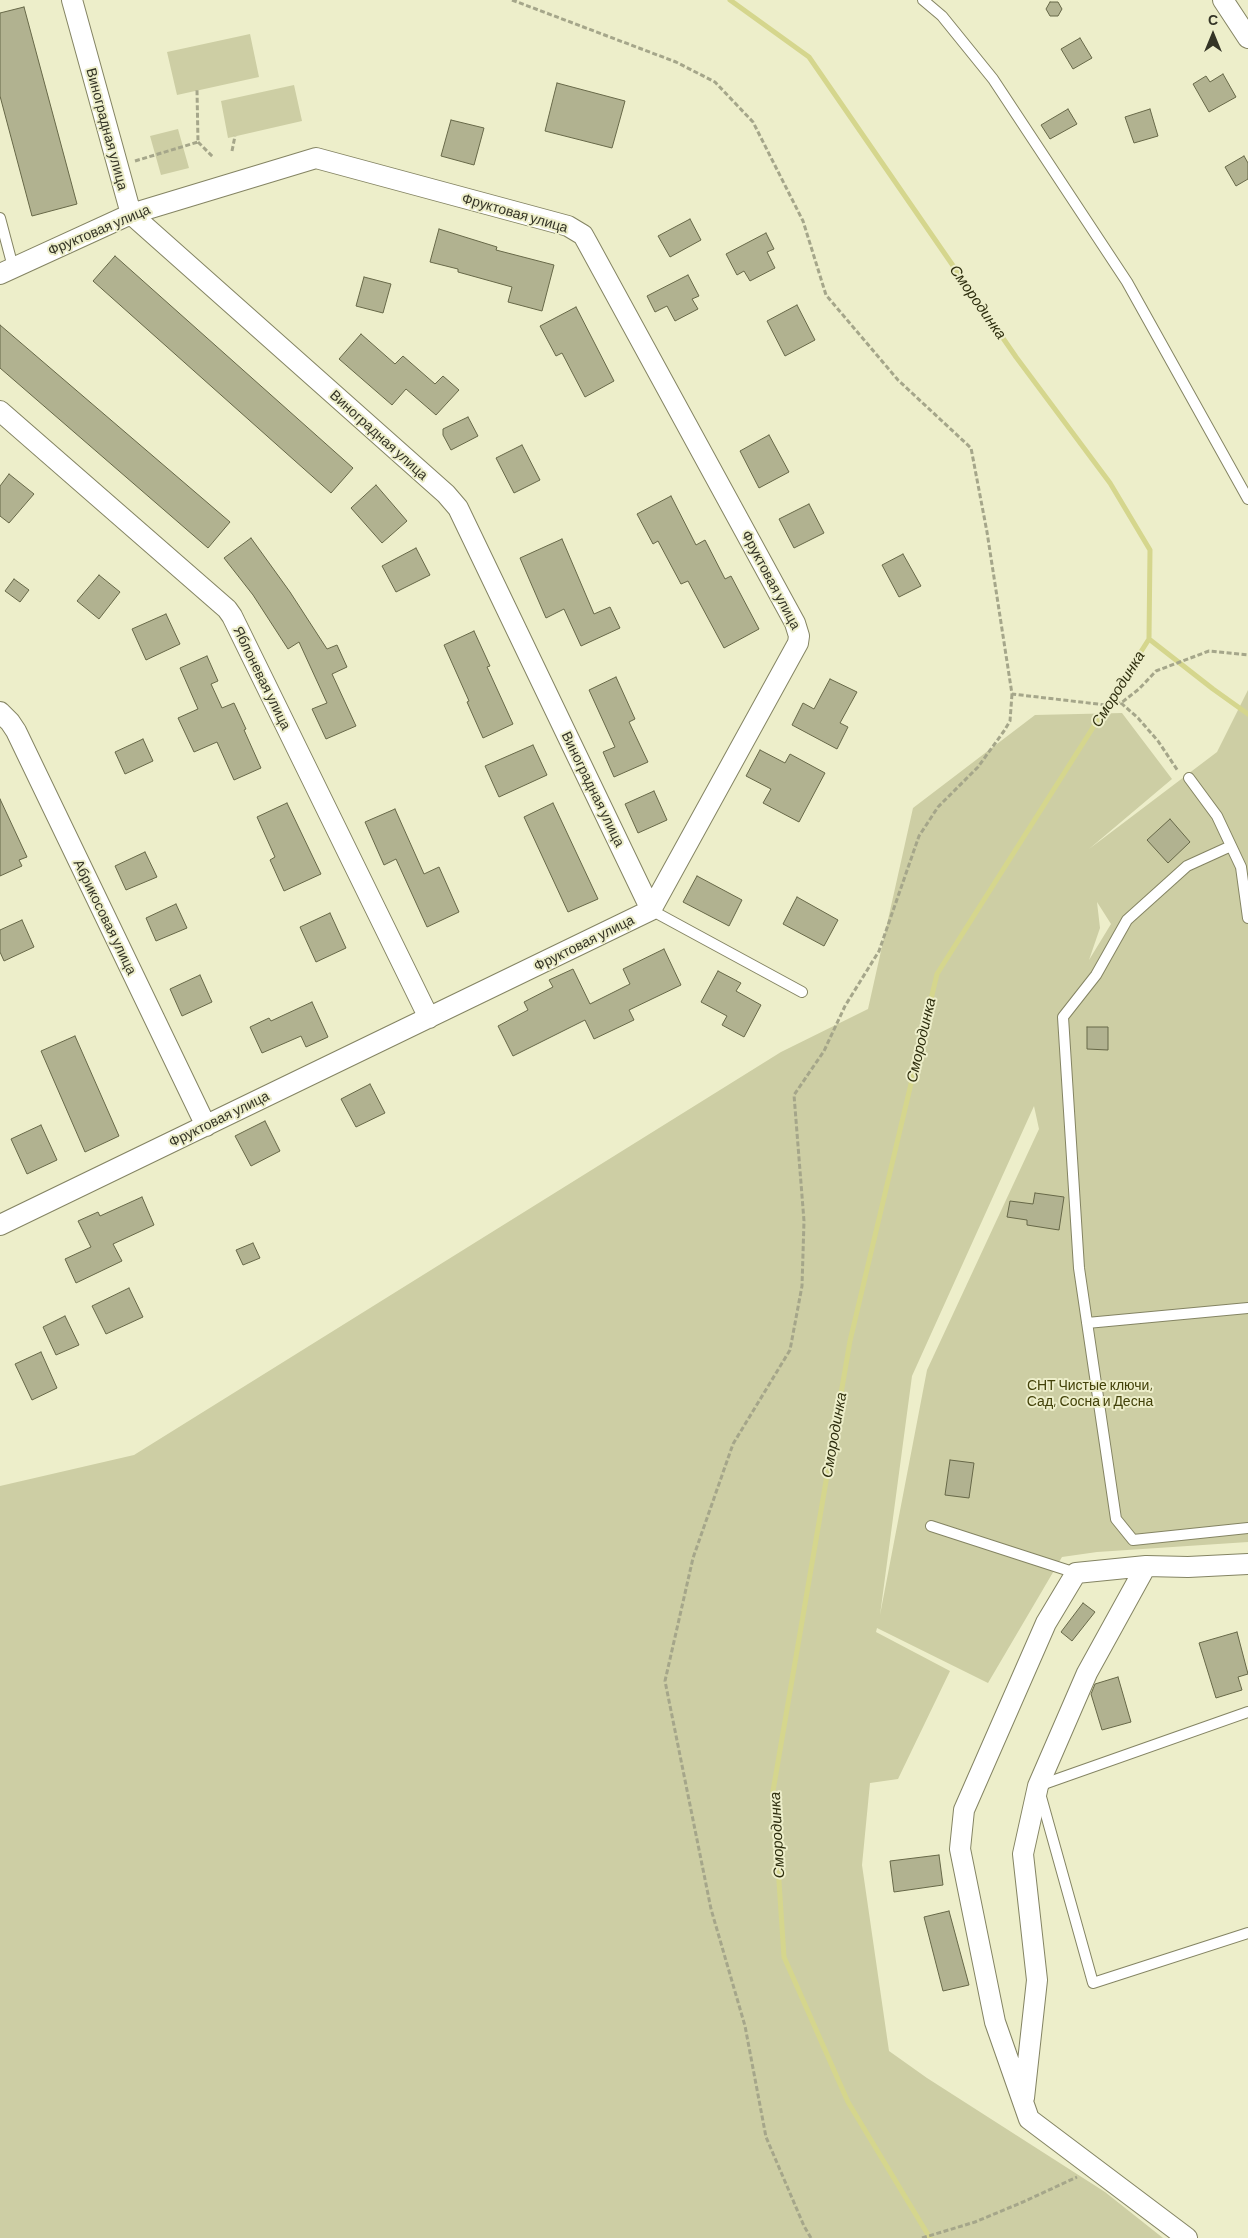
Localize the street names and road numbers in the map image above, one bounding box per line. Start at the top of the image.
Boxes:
street label: Виноградная улица [83,66,131,192]
street label: Фруктовая улица [460,190,570,236]
street label: Фруктовая улица [45,201,153,259]
street label: Виноградная улица [327,387,431,483]
street label: Фруктовая улица [738,528,804,632]
street label: Яблоневая улица [230,624,294,732]
street label: Виноградная улица [558,729,628,849]
street label: Абрикосовая улица [70,857,140,977]
street label: Фруктовая улица [531,911,637,975]
street label: Фруктовая улица [166,1087,272,1151]

